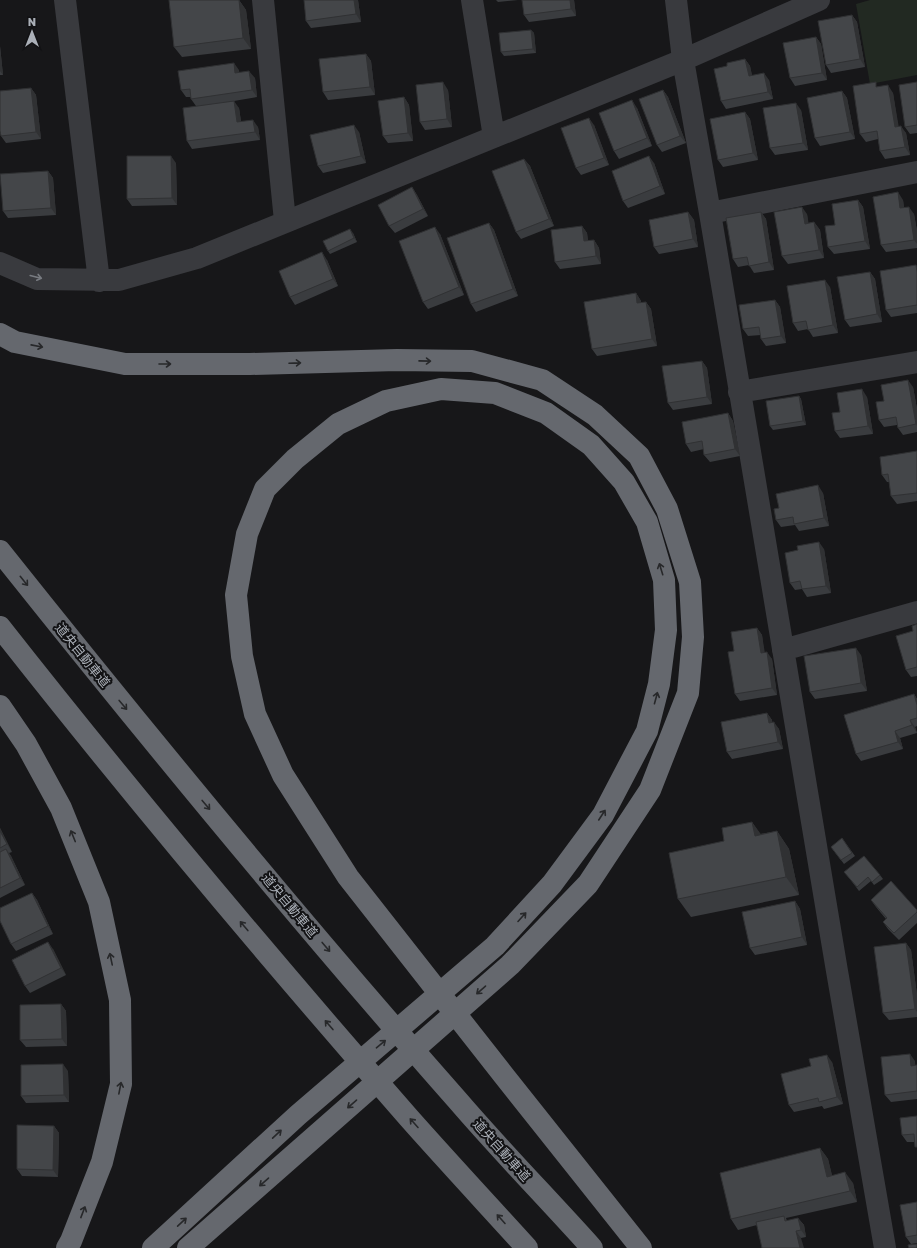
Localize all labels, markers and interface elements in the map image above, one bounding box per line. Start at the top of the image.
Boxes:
north arrow [12,12,52,52]
text: N [28,15,36,28]
one-way arrow [29,274,42,281]
one-way arrow [30,342,43,350]
one-way arrow [418,357,431,364]
one-way arrow [288,359,301,367]
one-way arrow [158,360,171,368]
one-way arrow [657,563,664,576]
one-way arrow [20,576,29,587]
street label: 道央自動車道 [52,620,114,690]
one-way arrow [653,691,660,704]
one-way arrow [119,699,128,710]
one-way arrow [202,799,211,810]
one-way arrow [598,810,606,821]
one-way arrow [68,830,76,842]
street label: 道央自動車道 [259,870,321,940]
one-way arrow [517,912,526,922]
one-way arrow [240,921,249,931]
one-way arrow [321,942,330,952]
one-way arrow [107,953,115,966]
one-way arrow [476,986,486,995]
one-way arrow [324,1019,333,1030]
one-way arrow [375,1040,386,1049]
one-way arrow [116,1082,124,1095]
one-way arrow [347,1099,357,1109]
street label: 道央自動車道 [470,1116,534,1184]
one-way arrow [409,1118,419,1128]
one-way arrow [272,1129,282,1138]
one-way arrow [259,1177,269,1186]
one-way arrow [79,1207,87,1219]
one-way arrow [497,1214,506,1224]
one-way arrow [176,1217,187,1226]

